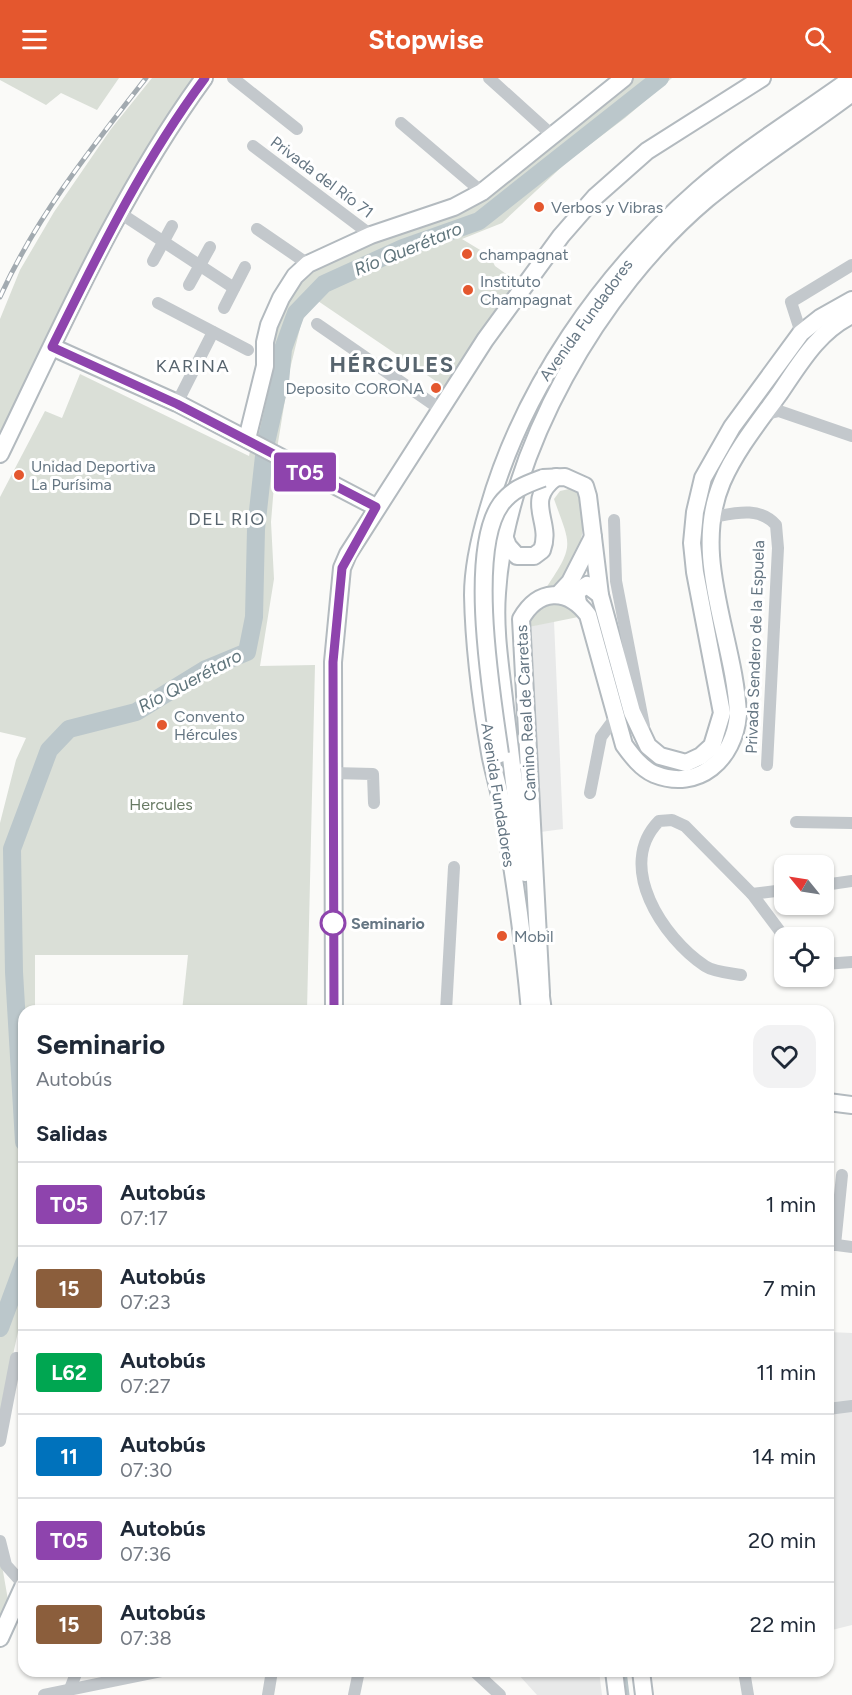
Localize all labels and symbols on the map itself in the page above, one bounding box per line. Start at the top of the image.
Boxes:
street label: Privada del Río 71 [267,132,377,222]
place label: Verbos y Vibras [551,198,663,217]
marker: Verbos y Vibras [532,200,546,214]
water label: Río Querétaro [351,217,465,281]
place label: champagnat [479,245,569,264]
marker: champagnat [460,247,474,261]
street label: Avenida Fundadores [535,255,637,385]
place label: Instituto Champagnat [480,272,572,309]
marker: Instituto Champagnat [461,283,475,297]
district label: HÉRCULES [329,351,455,378]
district label: KARINA [156,355,230,377]
place label: Deposito CORONA [286,379,424,398]
marker: Deposito CORONA [429,381,443,395]
line badge: T05 [270,452,340,492]
place label: Unidad Deportiva La Purísima [31,457,156,494]
marker: Unidad Deportiva La Purísima [12,468,26,482]
district label: DEL RIO [188,508,266,530]
street label: Privada Sendero de la Espuela [742,540,768,754]
street label: Camino Real de Carretas [512,624,540,802]
water label: Río Querétaro [134,644,246,718]
place label: Convento Hércules [174,707,245,744]
marker: Convento Hércules [155,718,169,732]
street label: Avenida Fundadores [477,721,519,869]
park label: Hercules [129,795,193,814]
north arrow [774,855,834,915]
marker: Seminario [320,910,346,936]
place label: Seminario [351,914,425,933]
place label: Mobil [514,927,553,946]
marker: Mobil [495,929,509,943]

